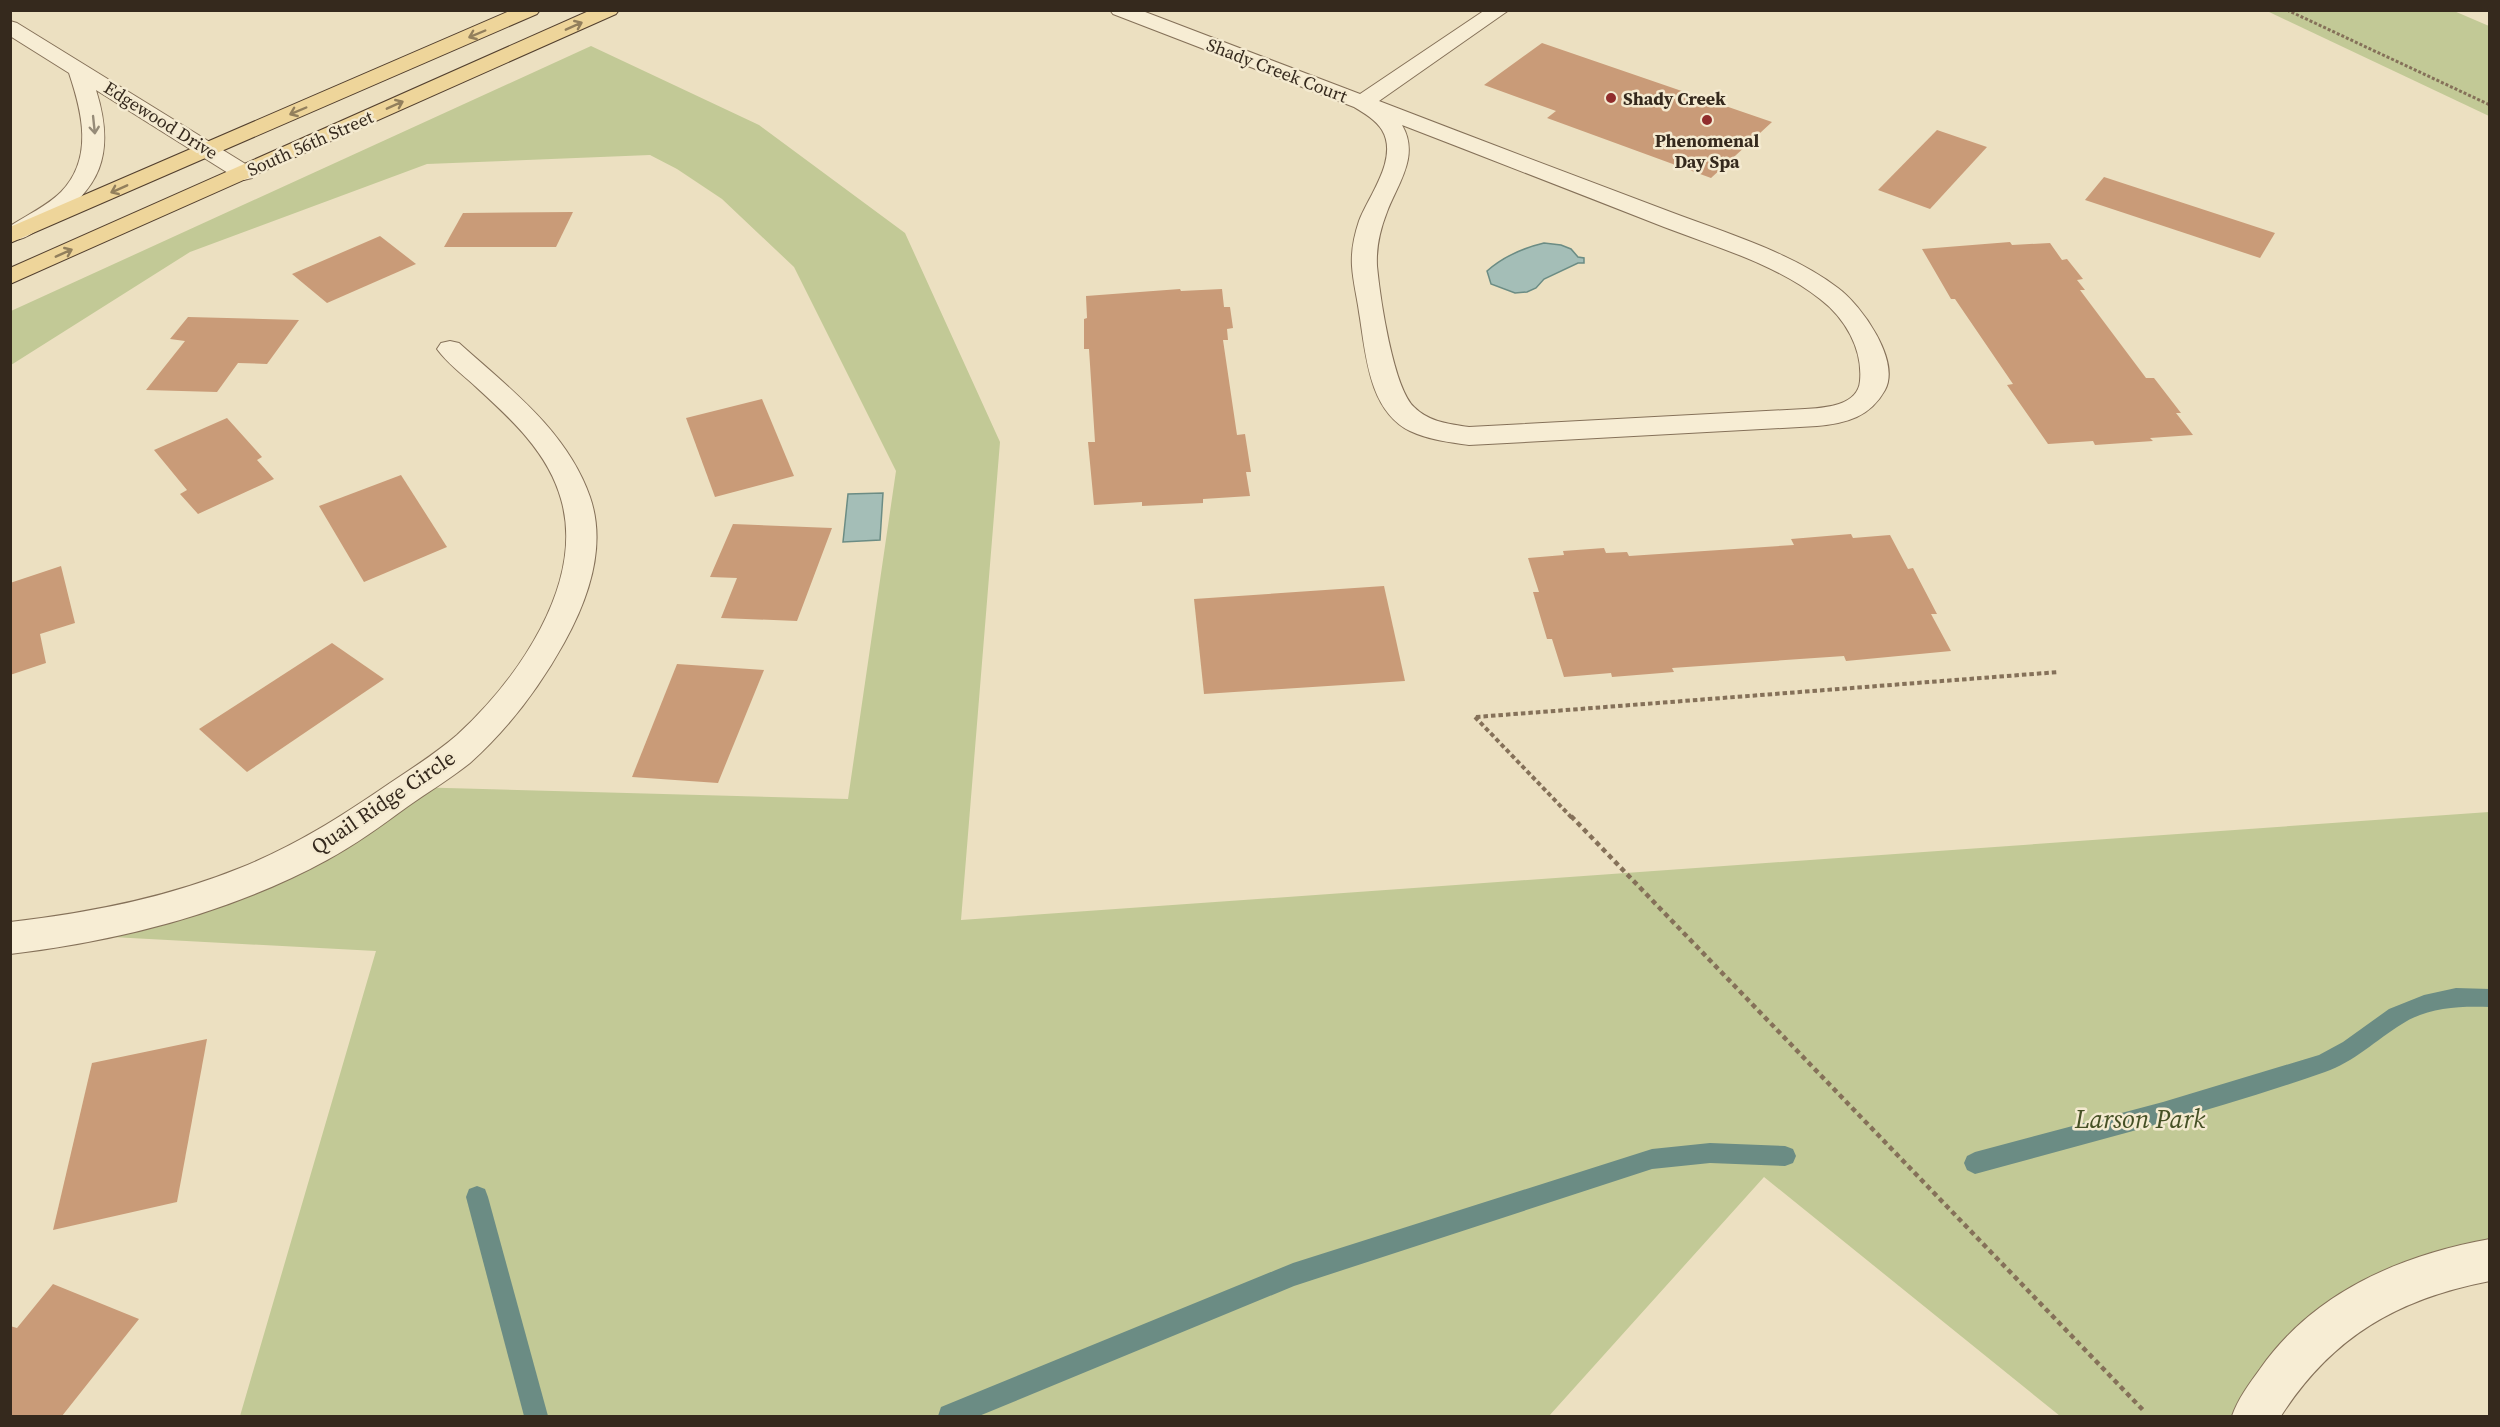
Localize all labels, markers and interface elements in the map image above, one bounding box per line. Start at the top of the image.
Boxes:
one-way arrow [564,20,582,31]
one-way arrow [468,29,486,40]
street label: Shady Creek Court [1203,32,1351,108]
street label: Edgewood Drive [99,75,223,165]
place label: Shady Creek [1623,86,1726,111]
marker: Shady Creek [1604,91,1618,105]
one-way arrow [386,99,404,111]
street label: South 56th Street [243,104,377,182]
one-way arrow [289,106,307,117]
marker: Phenomenal Day Spa [1700,113,1714,127]
one-way arrow [89,114,100,134]
place label: Phenomenal Day Spa [1655,128,1759,174]
one-way arrow [110,184,128,195]
one-way arrow [54,247,72,258]
street label: Quail Ridge Circle [305,743,461,861]
park label: Larson Park [2074,1101,2206,1137]

